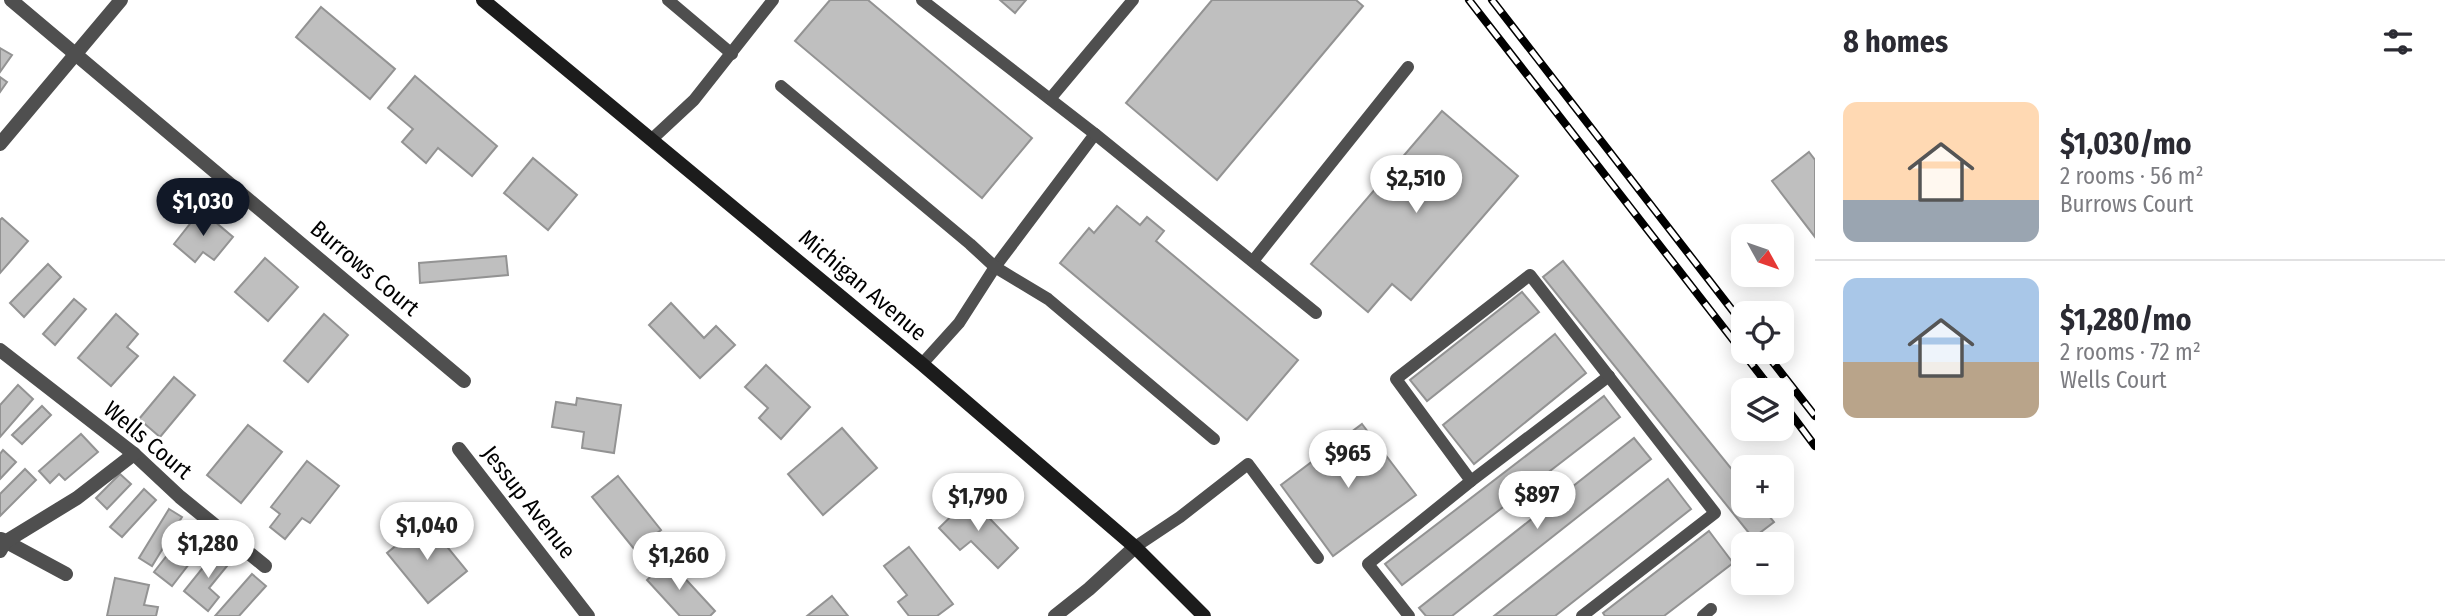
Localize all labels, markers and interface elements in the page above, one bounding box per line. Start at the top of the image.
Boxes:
icon: filters [2379,23,2417,61]
text: 8 homes [1843,24,1948,60]
text: $1,030/mo [2060,126,2192,162]
icon: home [1899,130,1983,214]
pin: $2,510 [1359,156,1473,215]
text: 2 rooms · 56 m² [2060,162,2204,190]
text: $2,510 [1386,164,1446,192]
pin: $1,030 [146,178,260,238]
text: $1,030 [173,187,234,215]
text: Burrows Court [2060,190,2193,218]
street label: Burrows Court [305,214,425,322]
street label: Michigan Avenue [793,223,933,347]
north arrow [1731,224,1794,287]
map controls [1731,224,1794,595]
button: locate [1731,301,1794,364]
text: $1,280/mo [2060,302,2192,338]
icon: home [1899,306,1983,390]
text: 2 rooms · 72 m² [2060,338,2201,366]
text: Wells Court [2060,366,2167,394]
button: layers [1731,378,1794,441]
street label: Wells Court [98,395,198,485]
pin: $965 [1307,430,1389,490]
text: $965 [1325,439,1371,467]
street label: Jessup Avenue [476,440,582,564]
button: + [1731,455,1794,518]
pin: $897 [1496,472,1578,531]
pin: $1,790 [921,474,1035,533]
text: $897 [1515,480,1559,508]
text: $1,790 [948,482,1008,510]
pin: $1,040 [370,503,484,562]
text: $1,040 [396,511,458,539]
pin: $1,280 [151,520,265,580]
text: $1,280 [178,529,238,557]
pin: $1,260 [622,532,736,592]
button: − [1731,532,1794,595]
text: $1,260 [649,541,709,569]

